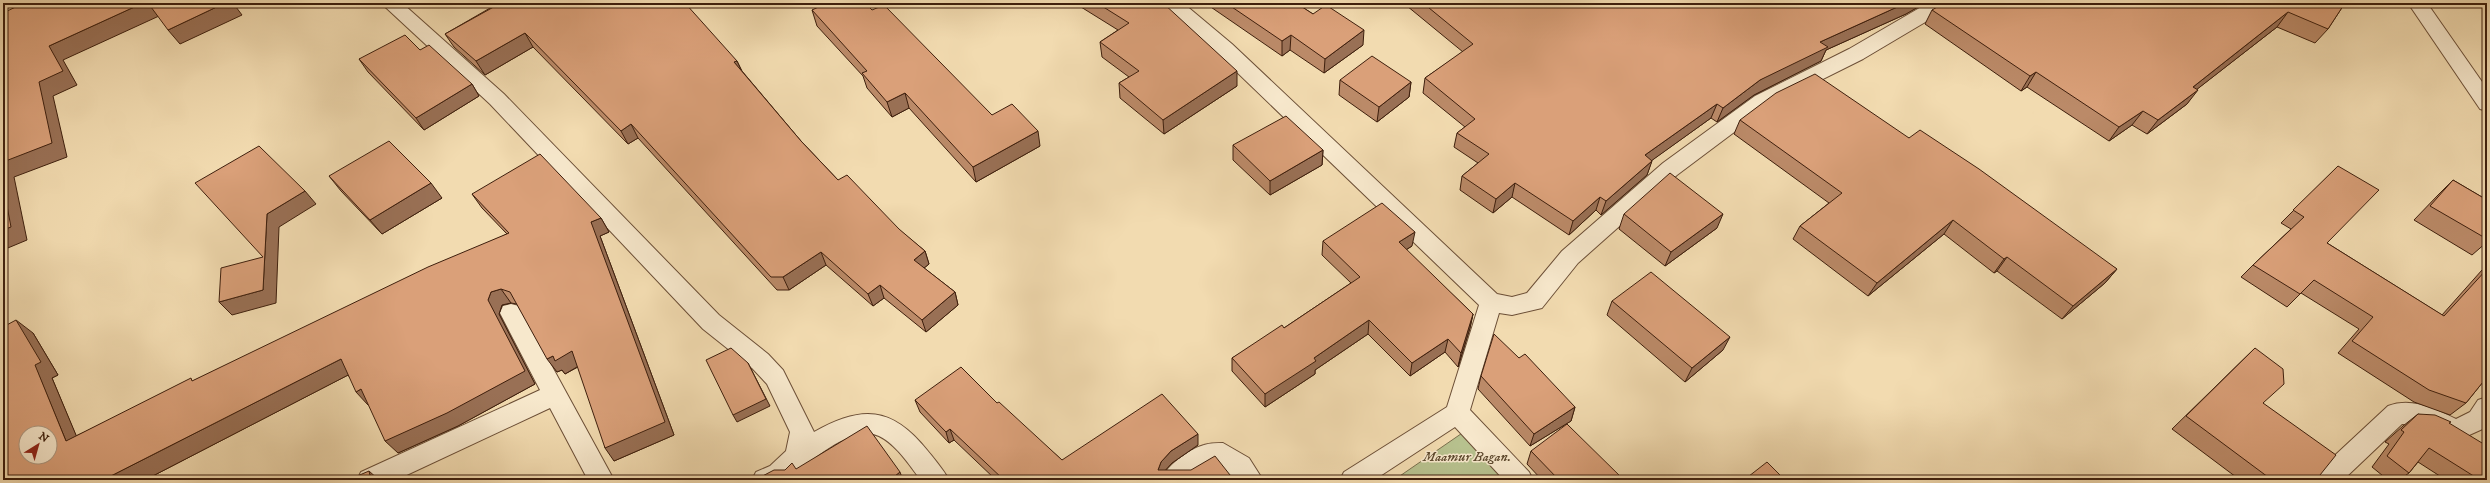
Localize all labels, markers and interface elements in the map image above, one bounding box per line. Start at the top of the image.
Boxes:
north arrow [18,425,58,465]
text: N [36,430,51,446]
park label: Maamur Bagan. [1422,448,1511,466]

